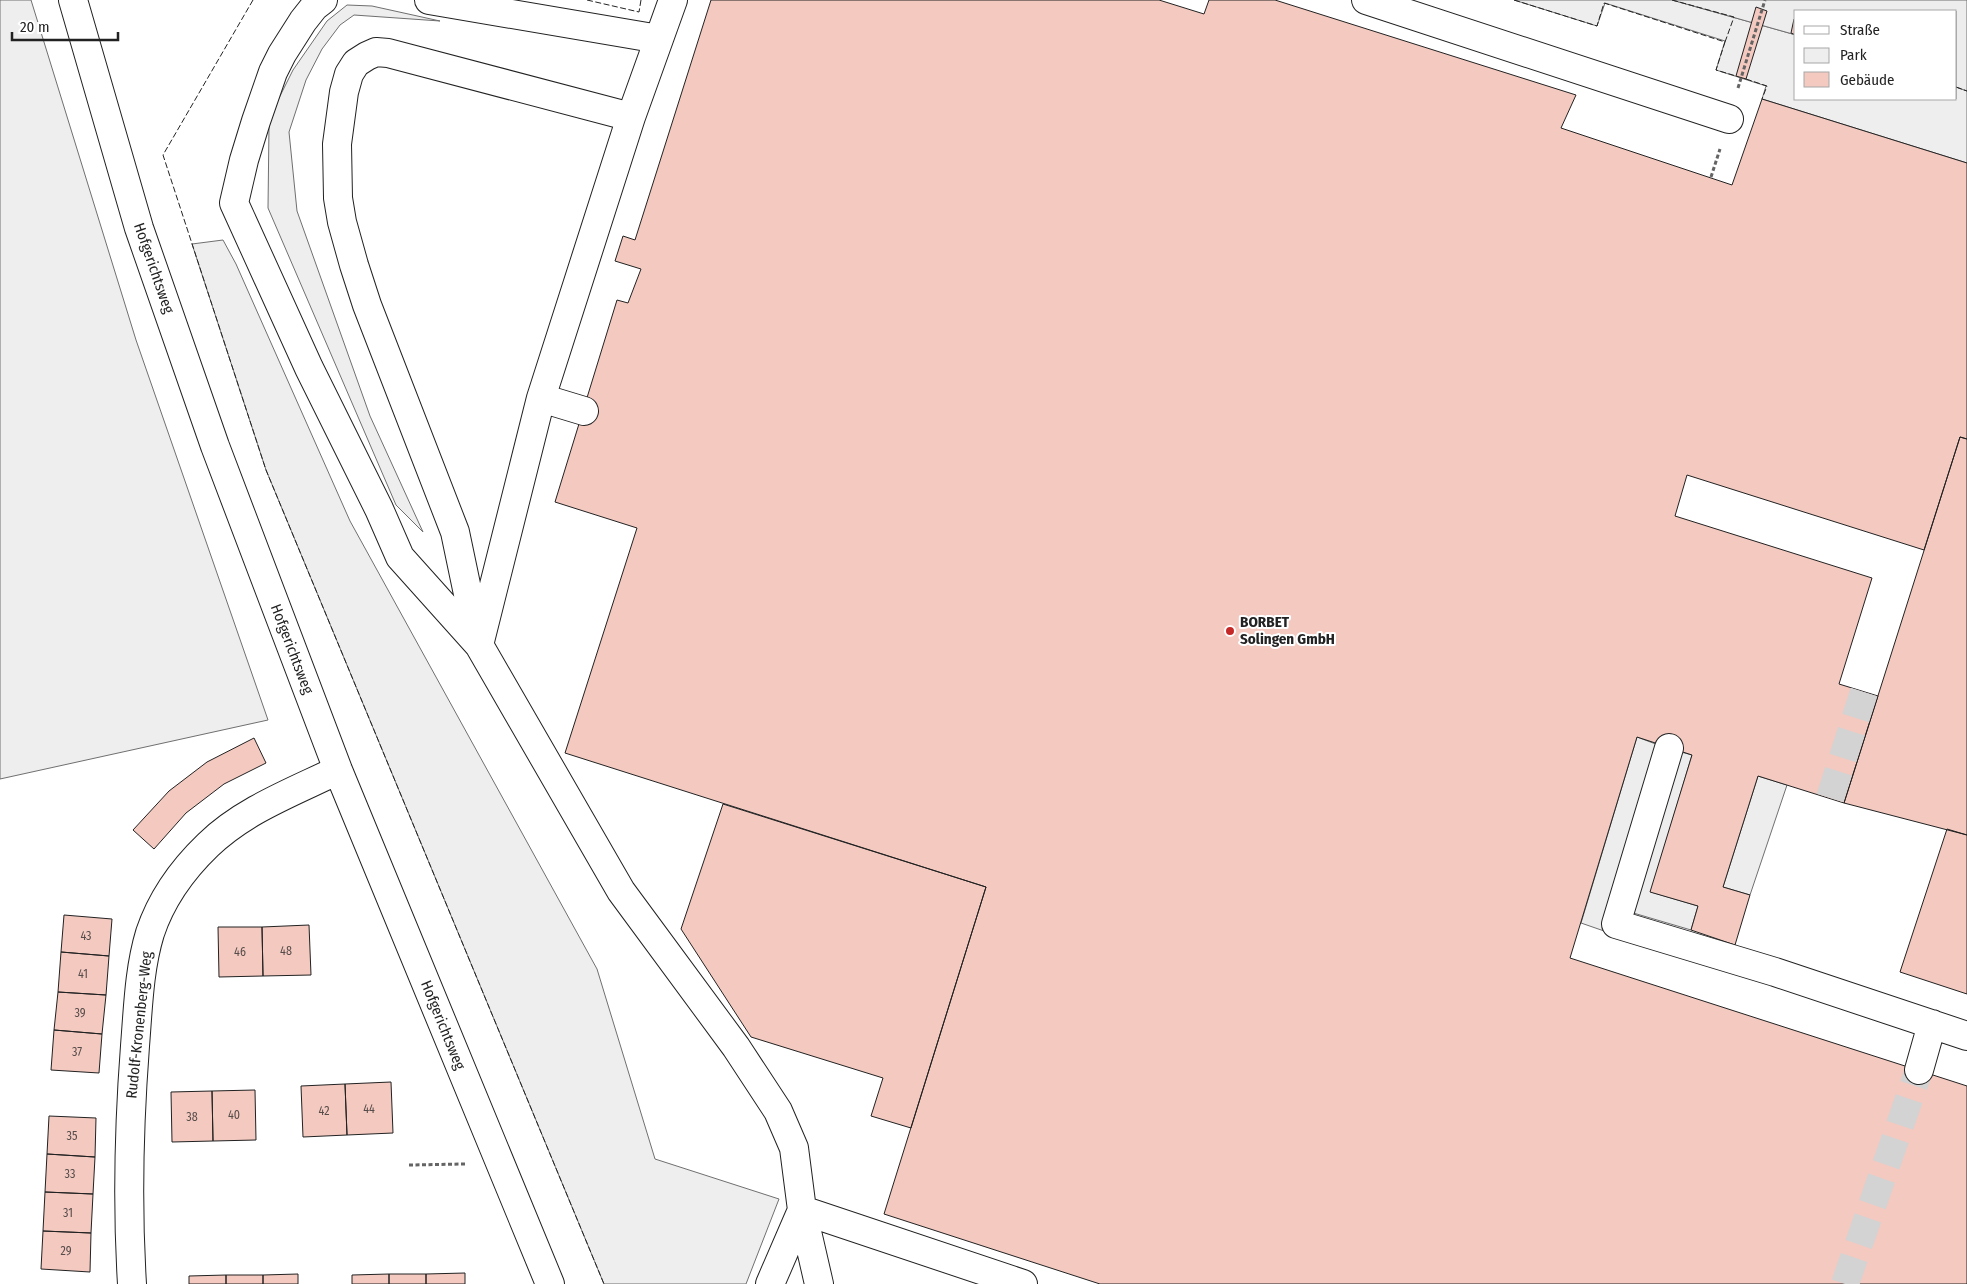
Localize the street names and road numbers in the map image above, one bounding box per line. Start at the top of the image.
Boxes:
street label: Hofgerichtsweg [130,220,178,316]
street label: Hofgerichtsweg [267,602,317,696]
street label: Rudolf-Kronenberg-Weg [122,950,156,1100]
street label: Hofgerichtsweg [417,978,469,1072]

